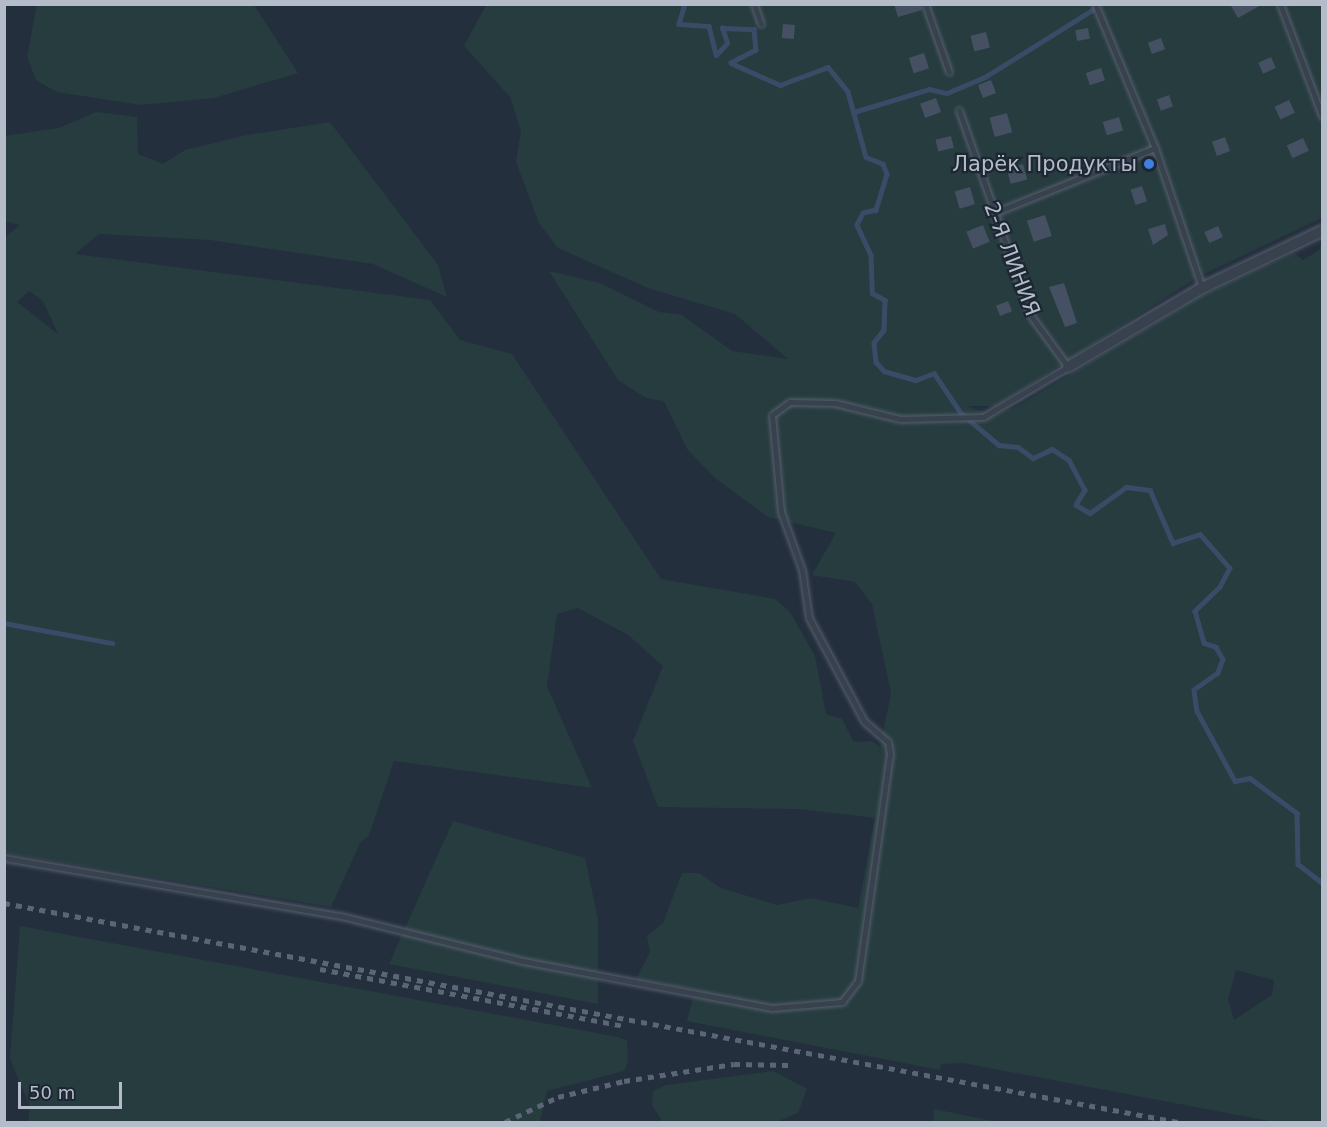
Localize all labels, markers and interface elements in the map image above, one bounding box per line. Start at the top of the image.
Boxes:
place label: Ларёк Продукты [952,151,1137,177]
marker: Ларёк Продукты [1142,157,1156,171]
street label: 2-Я ЛИНИЯ [979,199,1045,319]
scale bar [21,1070,124,1108]
text: 50 m [29,1082,75,1103]

